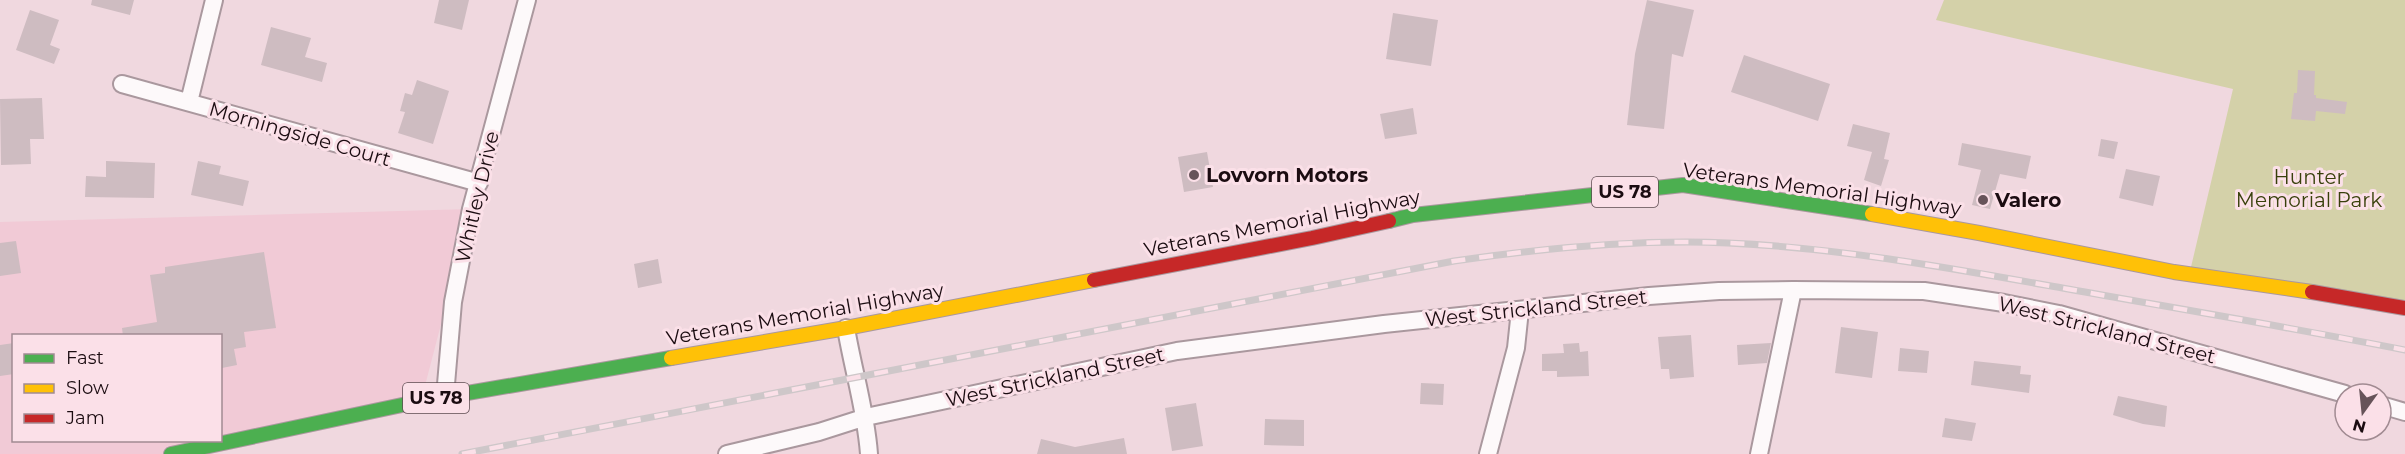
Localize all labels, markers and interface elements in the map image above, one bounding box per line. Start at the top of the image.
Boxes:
street label: Morningside Court [206,97,394,171]
street label: Whitley Drive [450,129,504,265]
street label: Veterans Memorial Highway [1681,158,1963,220]
place label: Lovvorn Motors [1206,163,1369,187]
park label: Hunter Memorial Park [2236,165,2382,212]
marker: Lovvorn Motors [1187,168,1201,182]
road number: US 78 [1592,177,1658,207]
street label: Veterans Memorial Highway [1142,184,1422,262]
place label: Valero [1994,188,2061,212]
marker: Valero [1976,193,1990,207]
street label: Veterans Memorial Highway [665,278,946,350]
street label: West Strickland Street [1424,284,1648,332]
street label: West Strickland Street [1996,291,2218,369]
legend [12,334,222,442]
street label: West Strickland Street [943,342,1167,412]
text: Fast [66,347,104,369]
text: Slow [66,377,109,399]
north arrow [2333,382,2393,442]
road number: US 78 [403,383,469,413]
text: Jam [65,407,105,429]
text: N [2351,415,2368,437]

